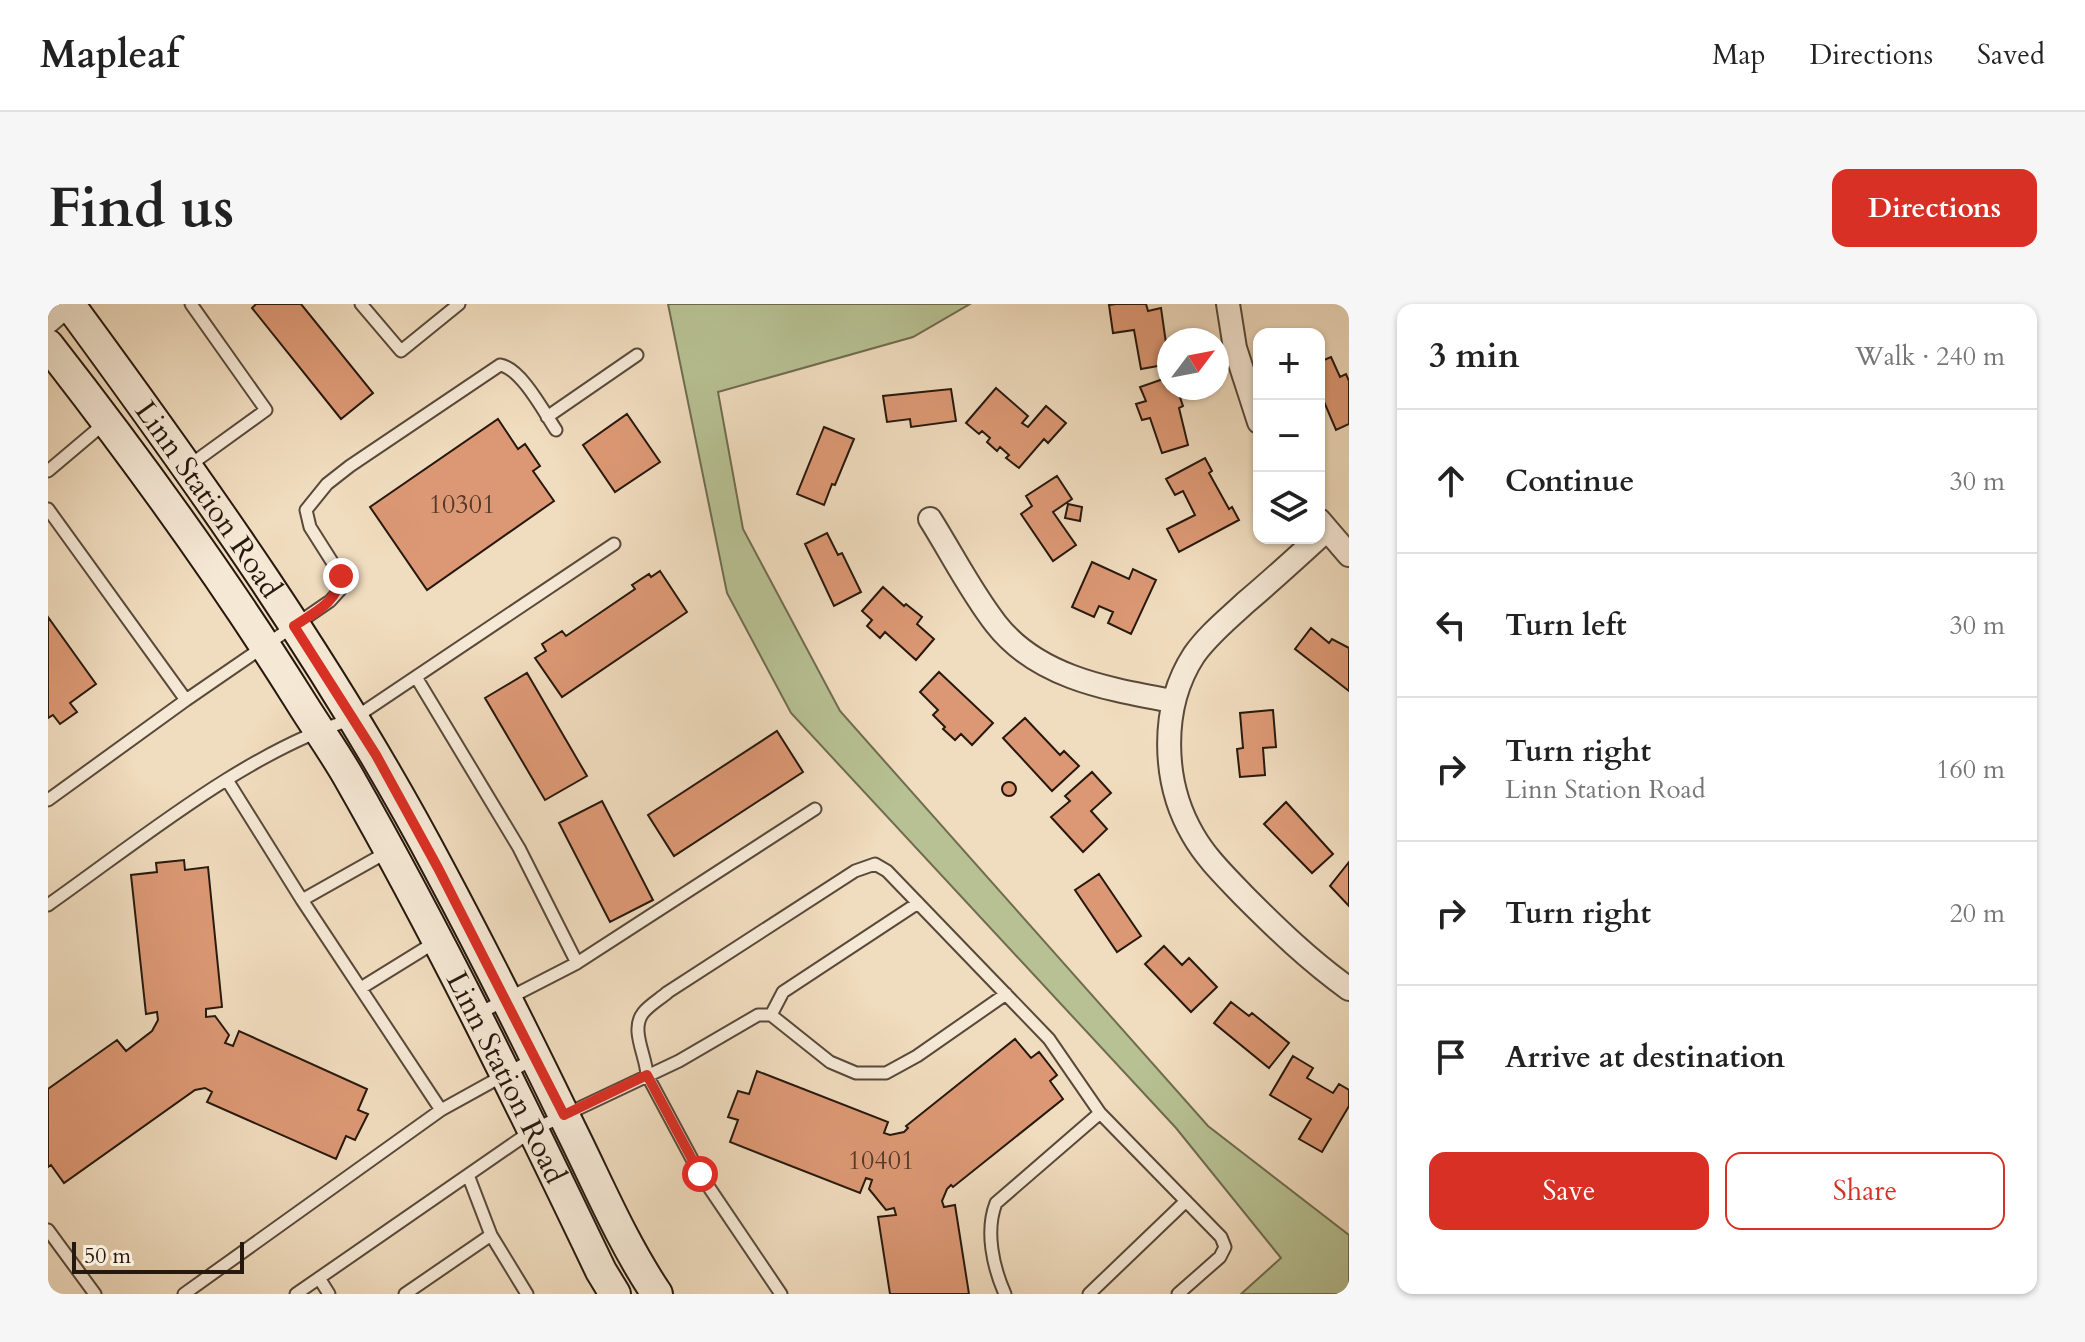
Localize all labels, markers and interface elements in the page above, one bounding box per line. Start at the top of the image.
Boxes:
text: Mapleaf [40,29,179,81]
text: Map [1712,36,1766,74]
text: Directions [1810,36,1933,74]
text: Saved [1977,36,2045,74]
button: Directions [1832,169,2037,247]
text: Find us [48,171,234,246]
north arrow [1157,328,1229,400]
map controls [1253,328,1325,544]
button: + [1253,328,1325,400]
text: 3 min [1429,333,1520,379]
text: Walk · 240 m [1855,339,2005,374]
street label: Linn Station Road [125,393,291,606]
button: − [1253,400,1325,472]
icon: ahead [1429,459,1473,503]
text: Continue [1505,461,1634,502]
text: 30 m [1949,464,2005,499]
button: layers [1253,472,1325,544]
house number: 10301 [429,487,495,522]
route end [323,558,359,594]
icon: left [1429,603,1473,647]
text: Turn left [1505,605,1627,646]
text: 30 m [1949,608,2005,643]
text: Turn right [1505,731,1651,772]
icon: right [1429,747,1473,791]
text: 160 m [1936,752,2005,787]
text: Linn Station Road [1505,772,1706,807]
icon: right [1429,891,1473,935]
text: Turn right [1505,893,1651,934]
text: 20 m [1949,896,2005,931]
street label: Linn Station Road [436,965,576,1190]
icon: arrive [1429,1035,1473,1079]
text: Arrive at destination [1505,1037,1785,1078]
house number: 10401 [848,1143,914,1178]
button: Save [1429,1152,1709,1230]
button: Share [1725,1152,2005,1230]
route start [682,1156,718,1192]
scale bar [72,1238,244,1274]
text: 50 m [84,1241,131,1271]

